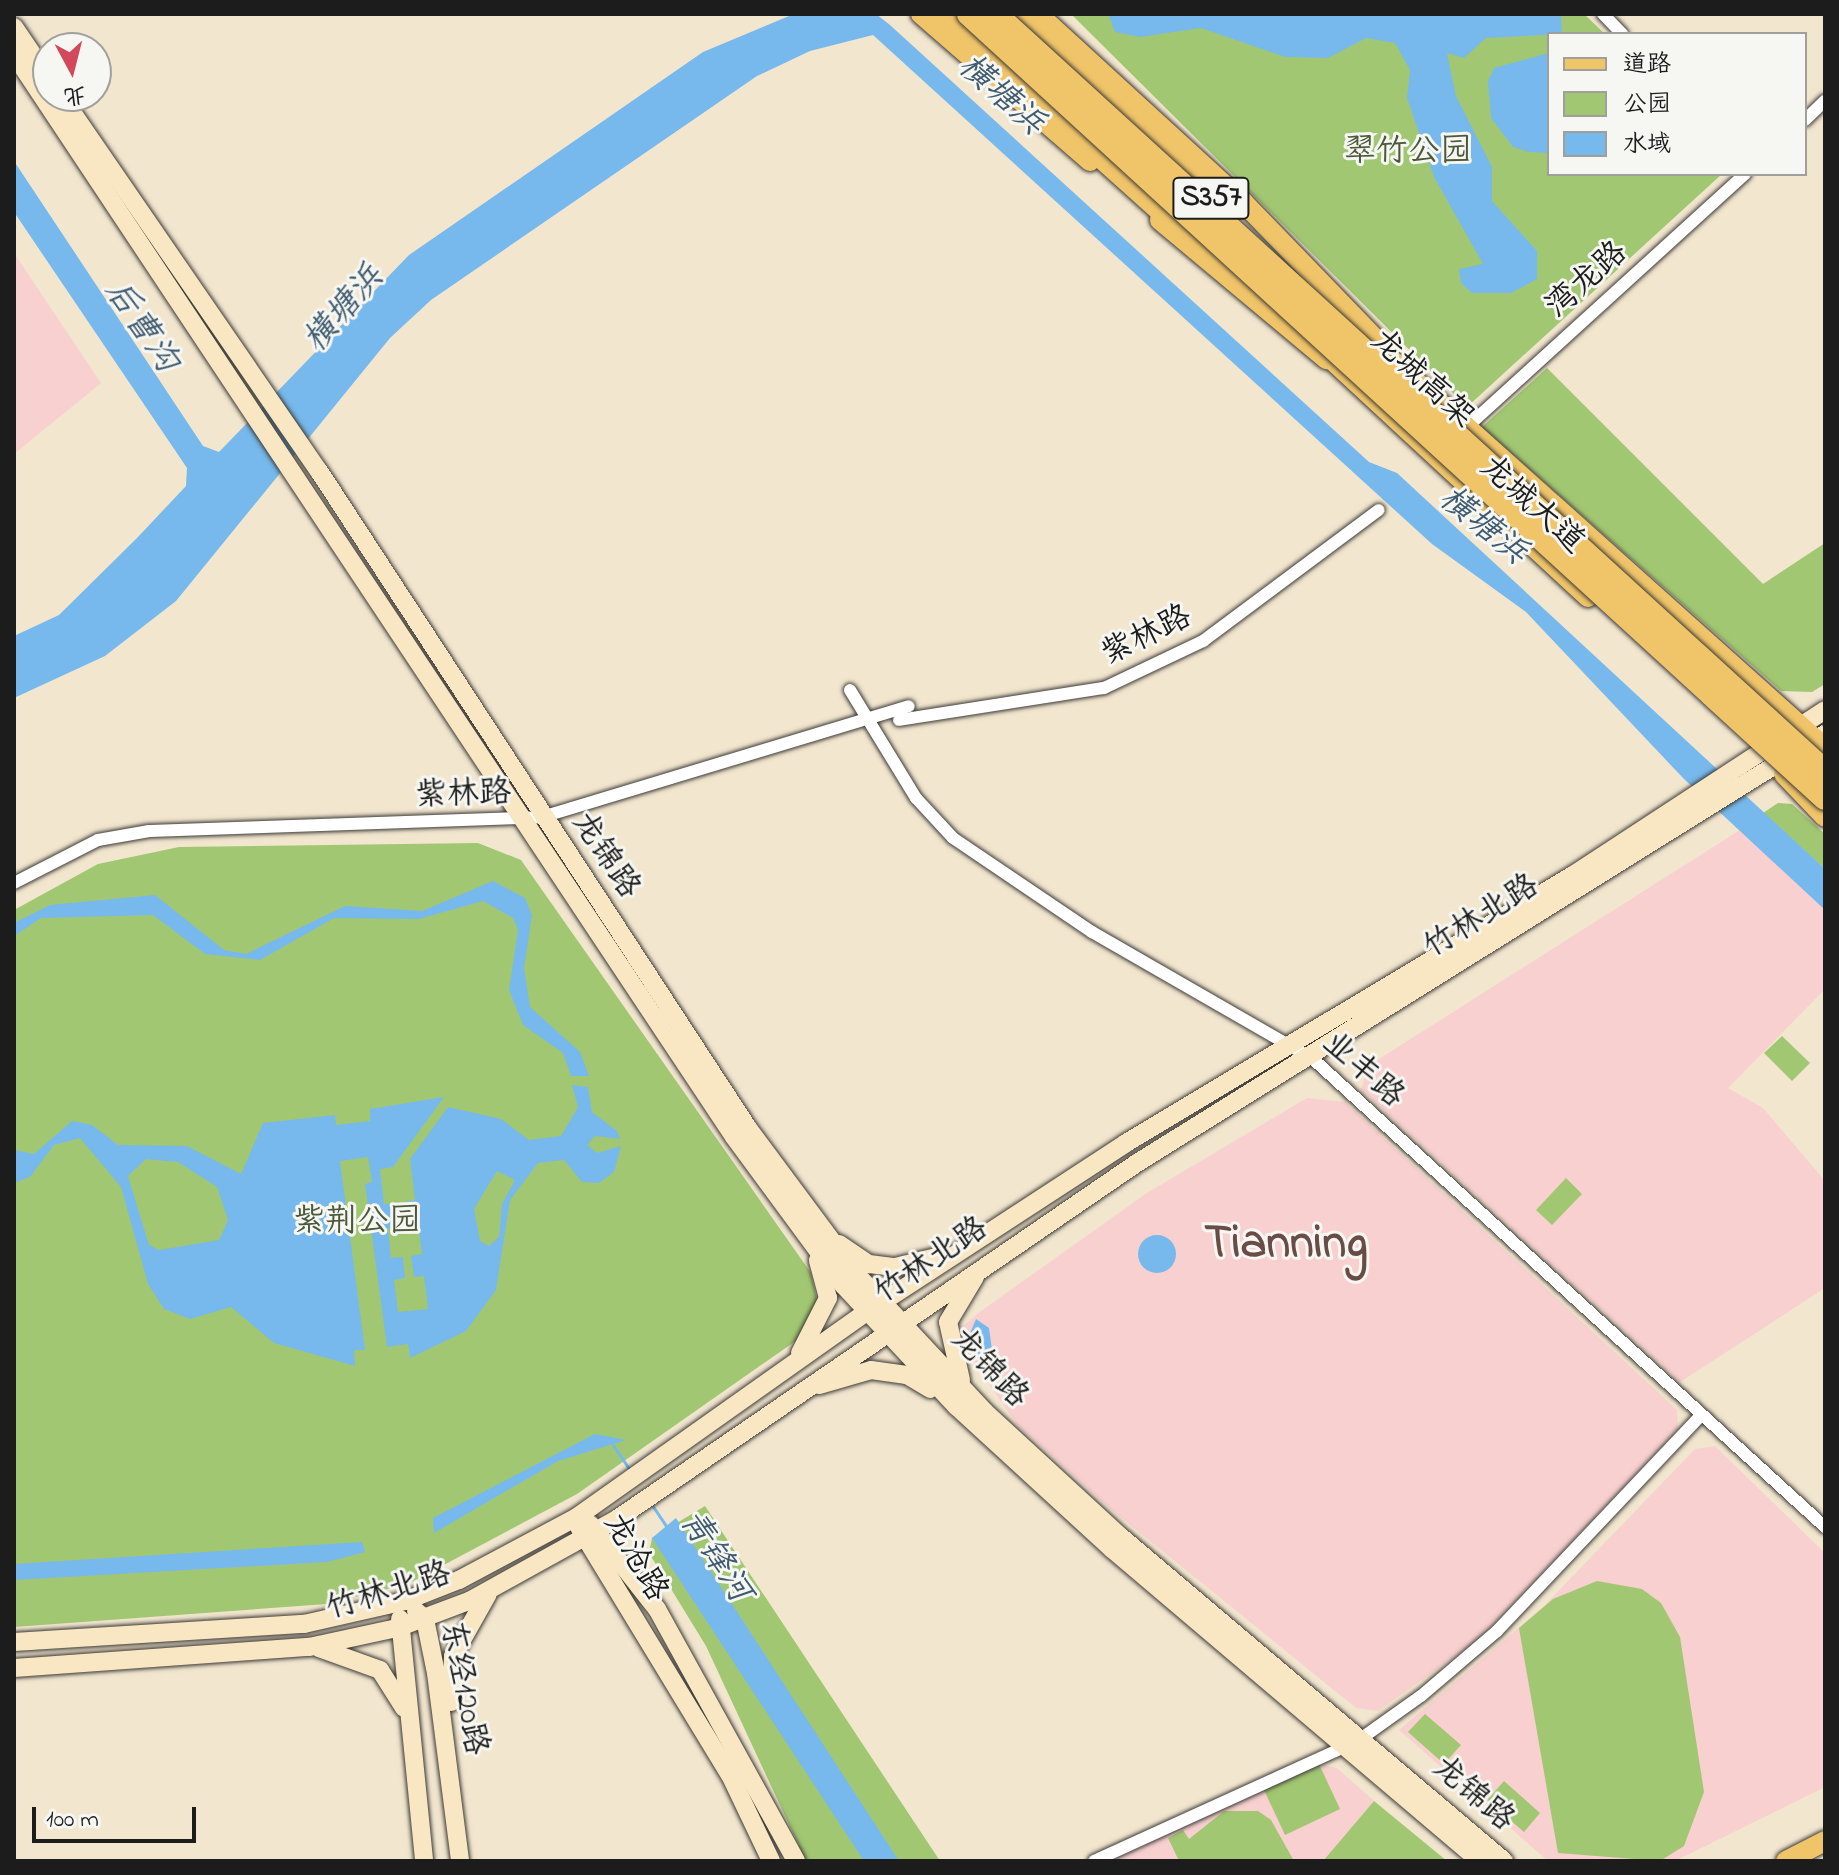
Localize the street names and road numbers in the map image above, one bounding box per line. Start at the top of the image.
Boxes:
road number: S357 [1171,172,1251,224]
street label: 湾龙路 [1539,235,1637,327]
street label: 龙城高架 [1361,322,1481,438]
street label: 龙城大道 [1471,449,1591,563]
street label: 紫林路 [1095,599,1199,675]
street label: 紫林路 [414,775,512,817]
street label: 龙锦路 [561,805,647,907]
street label: 竹林北路 [1418,868,1546,968]
street label: 业丰路 [1313,1025,1411,1117]
street label: 竹林北路 [868,1210,996,1314]
street label: 龙锦路 [941,1321,1035,1417]
street label: 龙沧路 [593,1507,675,1609]
street label: 竹林北路 [322,1556,456,1630]
street label: 东经120路 [430,1618,494,1758]
street label: 龙锦路 [1423,1749,1521,1841]

